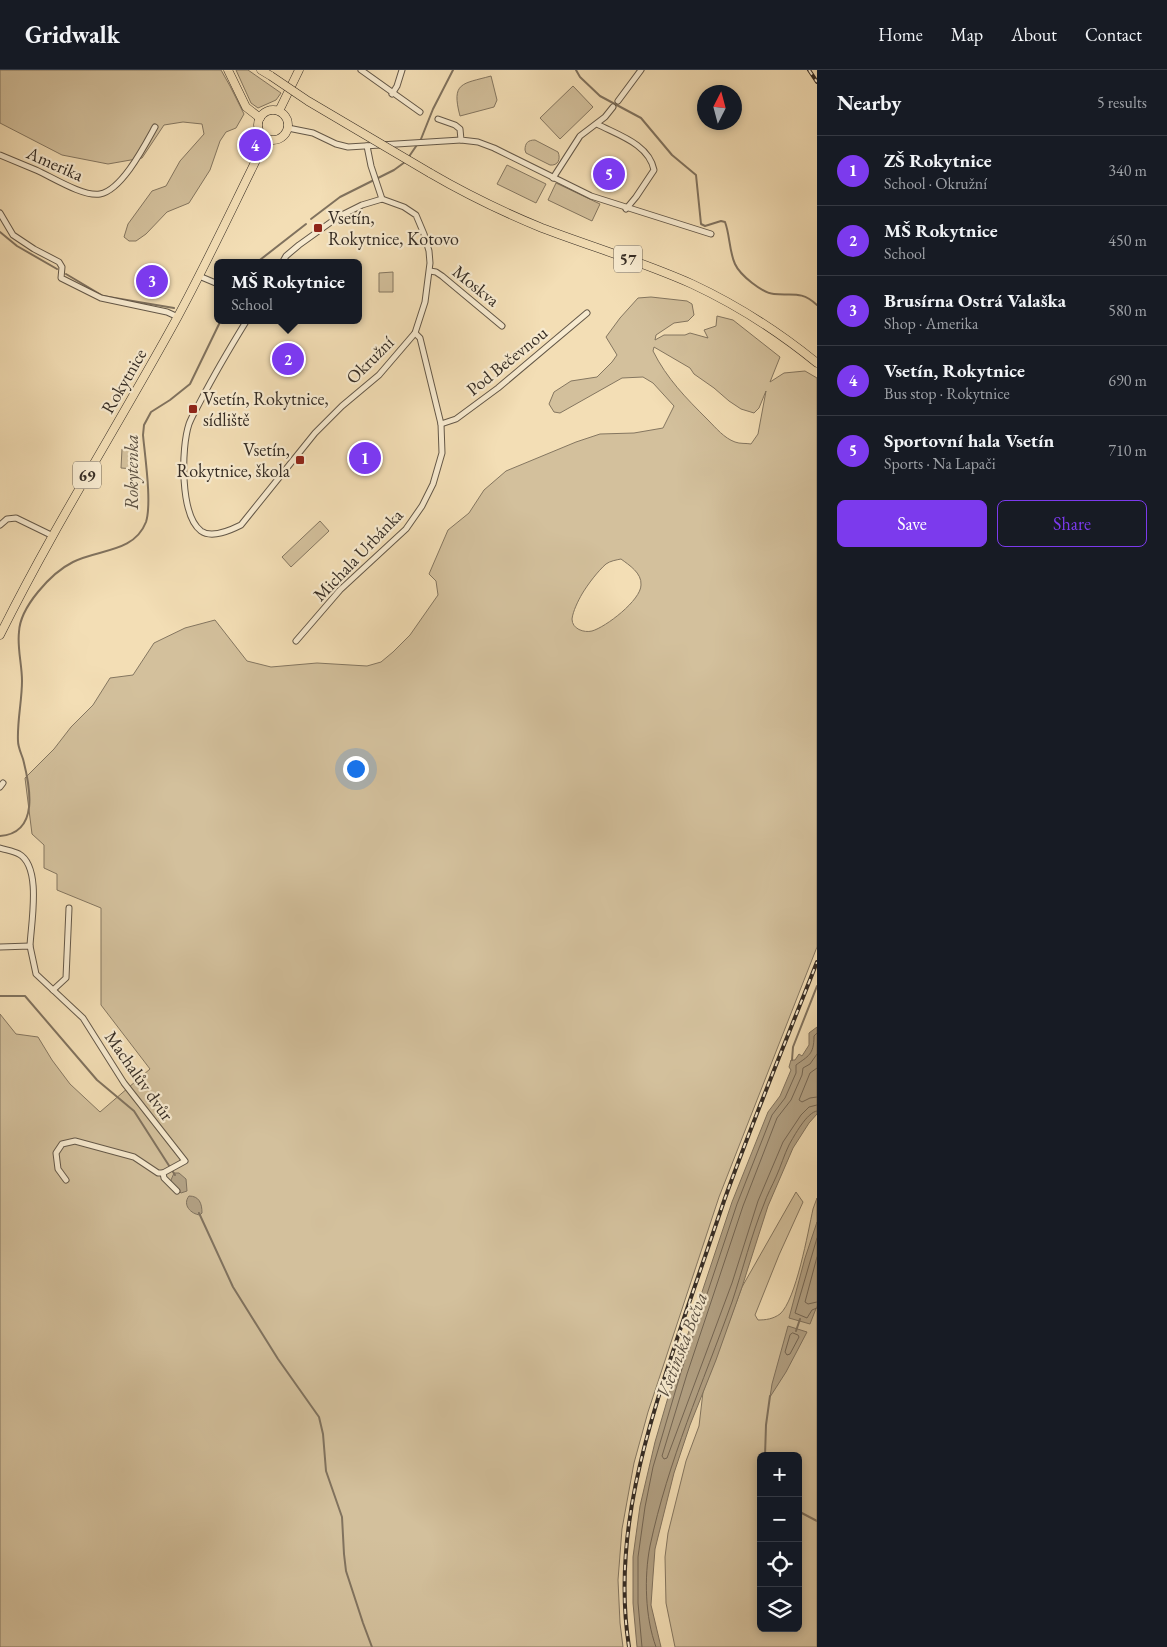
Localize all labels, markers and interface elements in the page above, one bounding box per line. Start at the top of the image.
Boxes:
text: Gridwalk [25,19,120,50]
text: Home [878,23,923,46]
text: Map [951,23,983,46]
text: About [1011,23,1057,46]
text: Contact [1085,23,1142,46]
north arrow [697,85,742,130]
text: Nearby [837,89,901,116]
text: 5 results [1097,92,1147,113]
pin: 4 [239,126,271,164]
street label: Amerika [22,141,88,186]
text: ZŠ Rokytnice [884,148,992,173]
pin: 5 [593,155,625,193]
text: 1 [849,160,857,181]
text: 340 m [1108,160,1147,181]
text: School · Okružní [884,173,987,194]
place label: Vsetín, Rokytnice, Kotovo [328,206,459,250]
text: MŠ Rokytnice [884,218,998,243]
marker: Vsetín, Rokytnice, Kotovo [312,222,324,234]
text: 2 [849,230,857,251]
text: 450 m [1108,230,1147,251]
text: School [884,243,926,264]
road number: 57 [614,245,642,272]
popup [214,259,362,324]
street label: Moskva [448,260,505,312]
pin: 3 [136,262,168,300]
text: MŠ Rokytnice [231,269,345,294]
text: Brusírna Ostrá Valaška [884,288,1066,313]
text: School [231,294,273,315]
text: 3 [849,300,857,321]
text: 580 m [1108,300,1147,321]
text: Shop · Amerika [884,313,978,334]
street label: Pod Bečevnou [461,321,552,400]
street label: Okružní [341,330,399,388]
pin: 2 [272,340,304,378]
street label: Rokytnice [96,344,151,417]
text: Vsetín, Rokytnice [884,358,1025,383]
text: 4 [849,370,857,391]
text: 690 m [1108,370,1147,391]
text: Bus stop · Rokytnice [884,383,1010,404]
place label: Vsetín, Rokytnice, sídliště [203,387,329,431]
marker: Vsetín, Rokytnice, sídliště [187,403,199,415]
text: Sportovní hala Vsetín [884,428,1054,453]
water label: Rokytenka [119,434,144,510]
place label: Vsetín, Rokytnice, škola [177,438,291,482]
pin: 1 [349,439,381,477]
text: 5 [849,440,857,461]
text: 710 m [1108,440,1147,461]
text: Sports · Na Lapači [884,453,996,474]
marker: Vsetín, Rokytnice, škola [294,454,306,466]
road number: 69 [73,462,101,488]
button: Save [837,500,987,547]
button: Share [997,500,1147,547]
street label: Michala Urbánka [308,503,408,606]
your location [343,756,369,782]
street label: Machalův dvůr [100,1026,179,1125]
water label: Vsetínská Bečva [650,1289,713,1402]
map controls [757,1452,802,1632]
button: + [757,1452,802,1497]
button: − [757,1497,802,1542]
button: locate [757,1542,802,1587]
button: layers [757,1587,802,1632]

